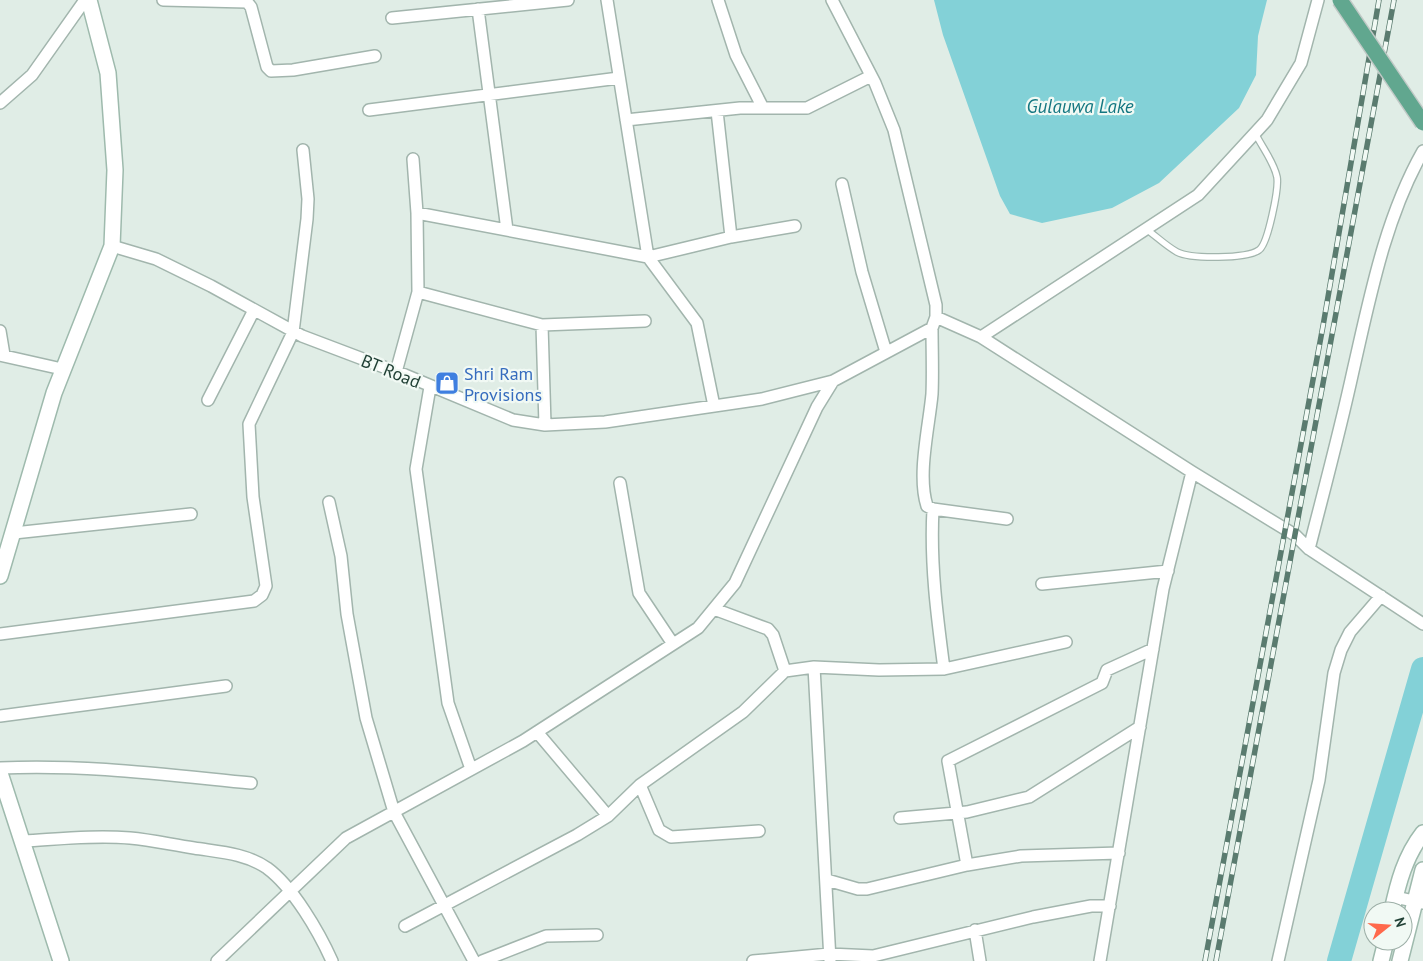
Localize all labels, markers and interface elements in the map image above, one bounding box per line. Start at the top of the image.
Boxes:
water label: Gulauwa Lake [1026,94,1134,118]
street label: BT Road [358,349,424,393]
place label: Shri Ram Provisions [464,362,542,406]
shop icon: Shri Ram Provisions [434,370,460,396]
north arrow [1363,901,1413,951]
text: N [1390,915,1410,929]

